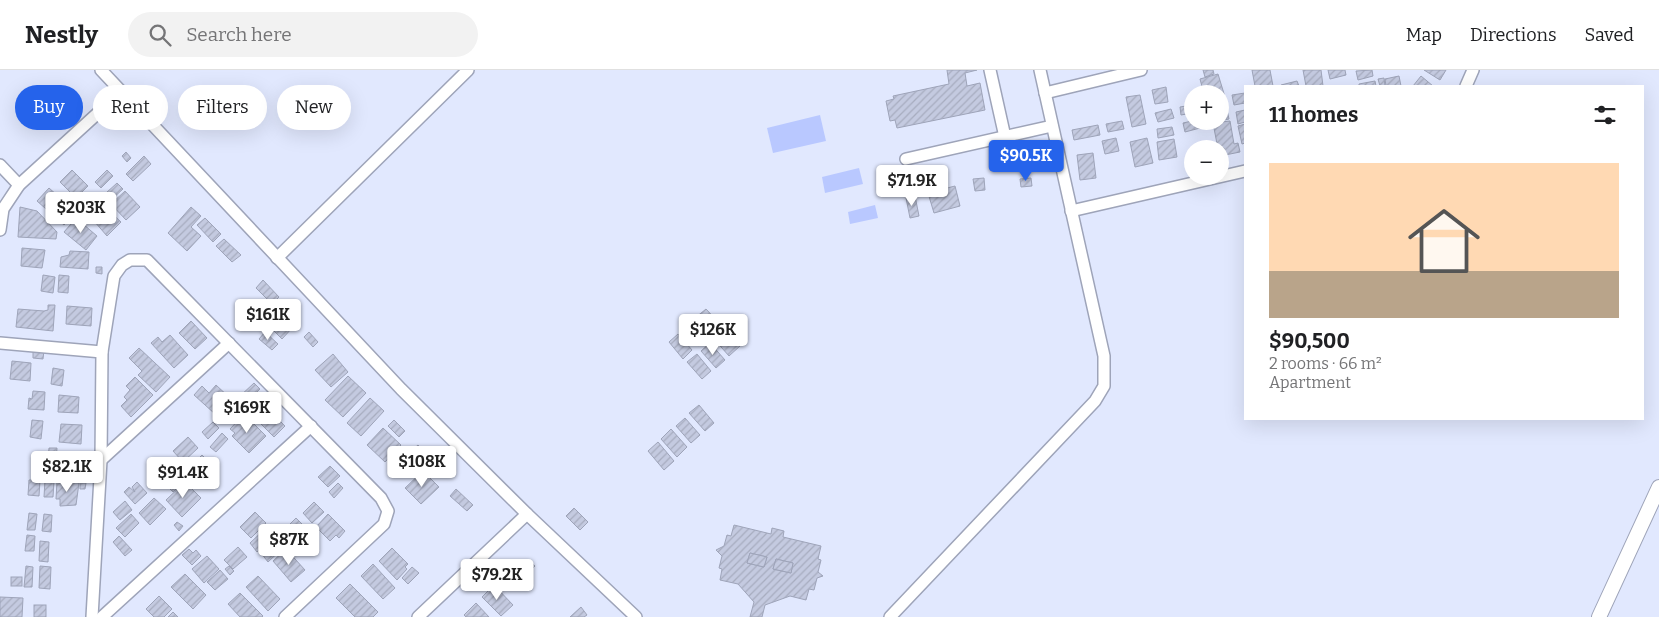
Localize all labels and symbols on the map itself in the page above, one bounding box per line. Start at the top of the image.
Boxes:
pin: $90.5K [985,140,1067,182]
pin: $71.9K [871,164,953,207]
pin: $203K [46,191,116,234]
pin: $161K [233,298,303,341]
pin: $126K [678,314,748,356]
pin: $169K [212,392,282,434]
pin: $108K [387,446,457,488]
pin: $82.1K [26,450,108,493]
pin: $91.4K [142,456,224,499]
pin: $87K [259,524,319,566]
pin: $79.2K [456,558,538,601]

